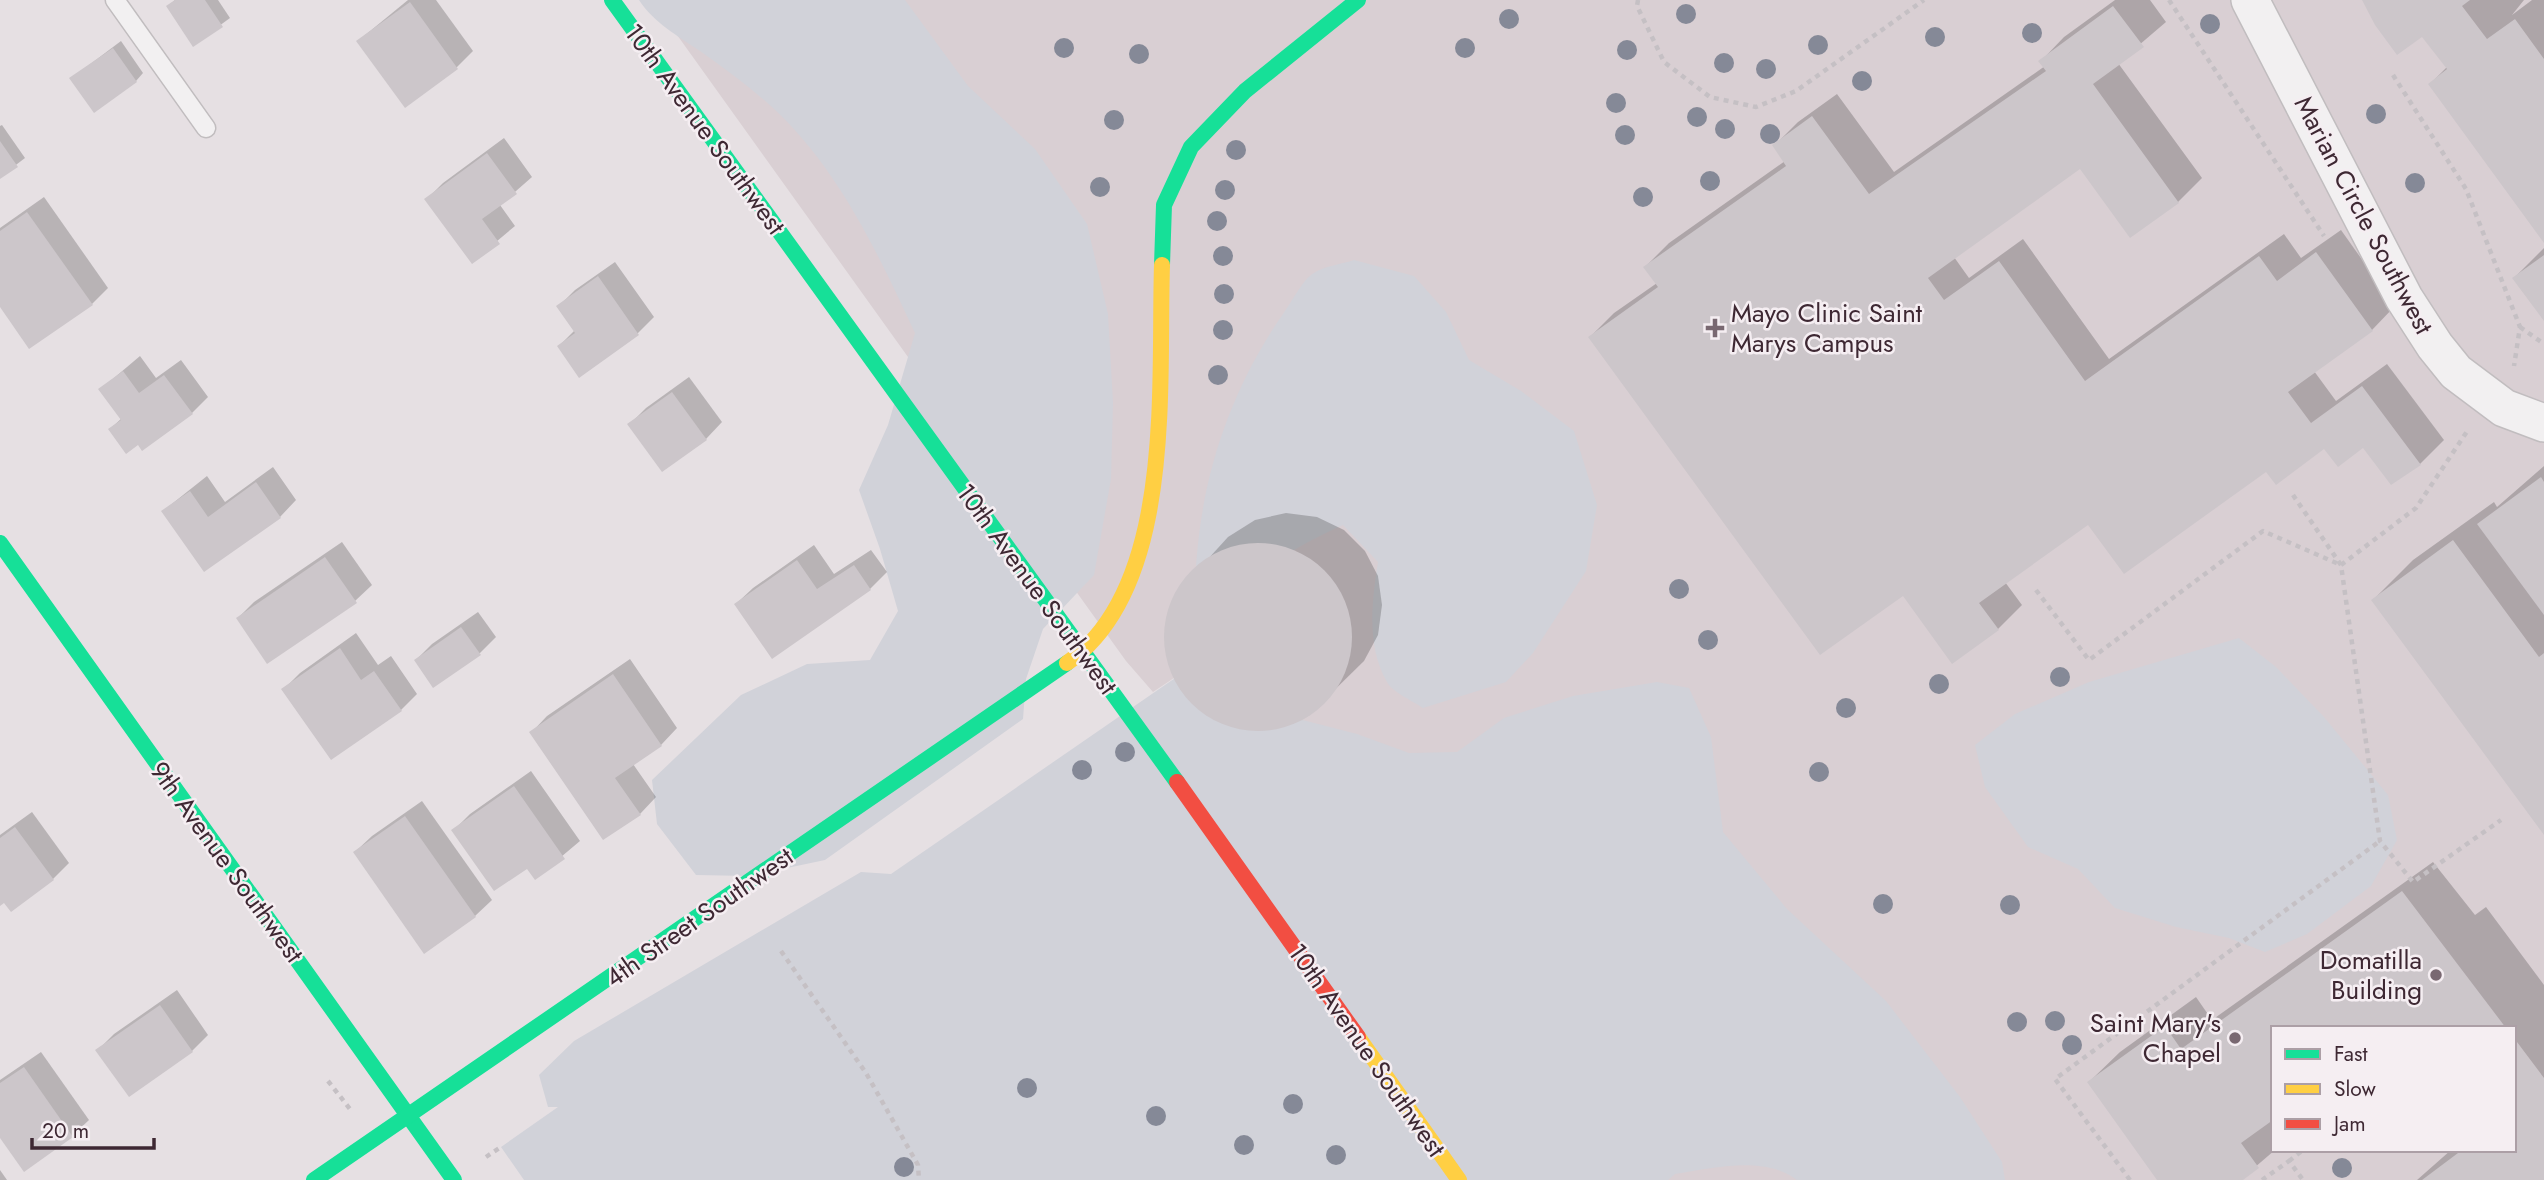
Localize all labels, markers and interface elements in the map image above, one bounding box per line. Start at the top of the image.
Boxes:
street label: 10th Avenue Southwest [615,15,795,243]
street label: Marian Circle Southwest [2285,89,2443,342]
place label: Mayo Clinic Saint Marys Campus [1731,294,1923,362]
marker: Mayo Clinic Saint Marys Campus [1705,318,1725,338]
street label: 10th Avenue Southwest [947,475,1127,703]
street label: 9th Avenue Southwest [141,753,314,971]
street label: 4th Street Southwest [597,837,801,996]
street label: 10th Avenue Southwest [1279,935,1456,1165]
place label: Domatilla Building [2320,941,2422,1009]
marker: Domatilla Building [2428,967,2444,983]
place label: Saint Mary's Chapel [2090,1004,2221,1072]
legend [2271,1026,2516,1152]
marker: Saint Mary's Chapel [2227,1030,2243,1046]
text: Fast [2334,1039,2367,1069]
text: Slow [2334,1074,2376,1104]
scale bar [32,1106,154,1150]
text: Jam [2331,1109,2366,1139]
text: 20 m [42,1116,89,1146]

